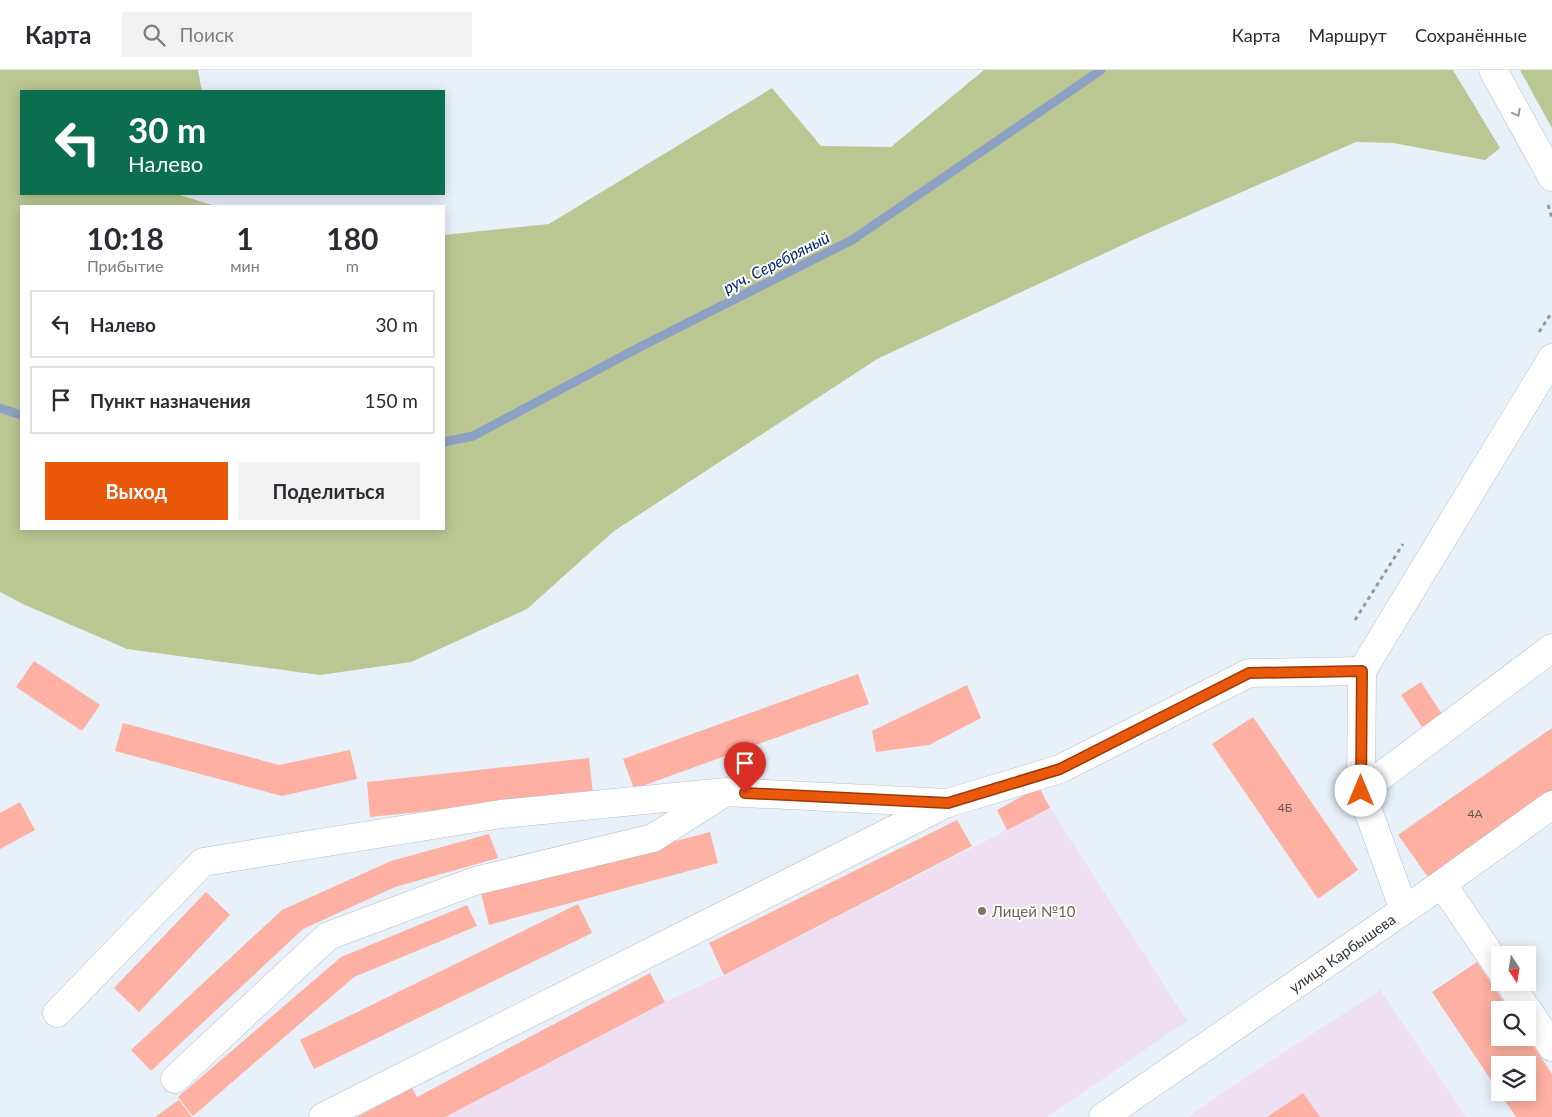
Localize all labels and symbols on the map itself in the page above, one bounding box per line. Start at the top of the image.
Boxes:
one-way arrow [1510,107,1520,116]
water label: руч. Серебряный [720,227,832,297]
pin [724,742,766,793]
position arrow [1334,764,1386,816]
house number: 4Б [1278,800,1292,815]
house number: 4А [1467,806,1483,821]
place label: Лицей №10 [991,902,1076,920]
marker: Лицей №10 [976,905,988,917]
street label: улица Карбышева [1285,910,1399,996]
north arrow [1491,946,1536,991]

